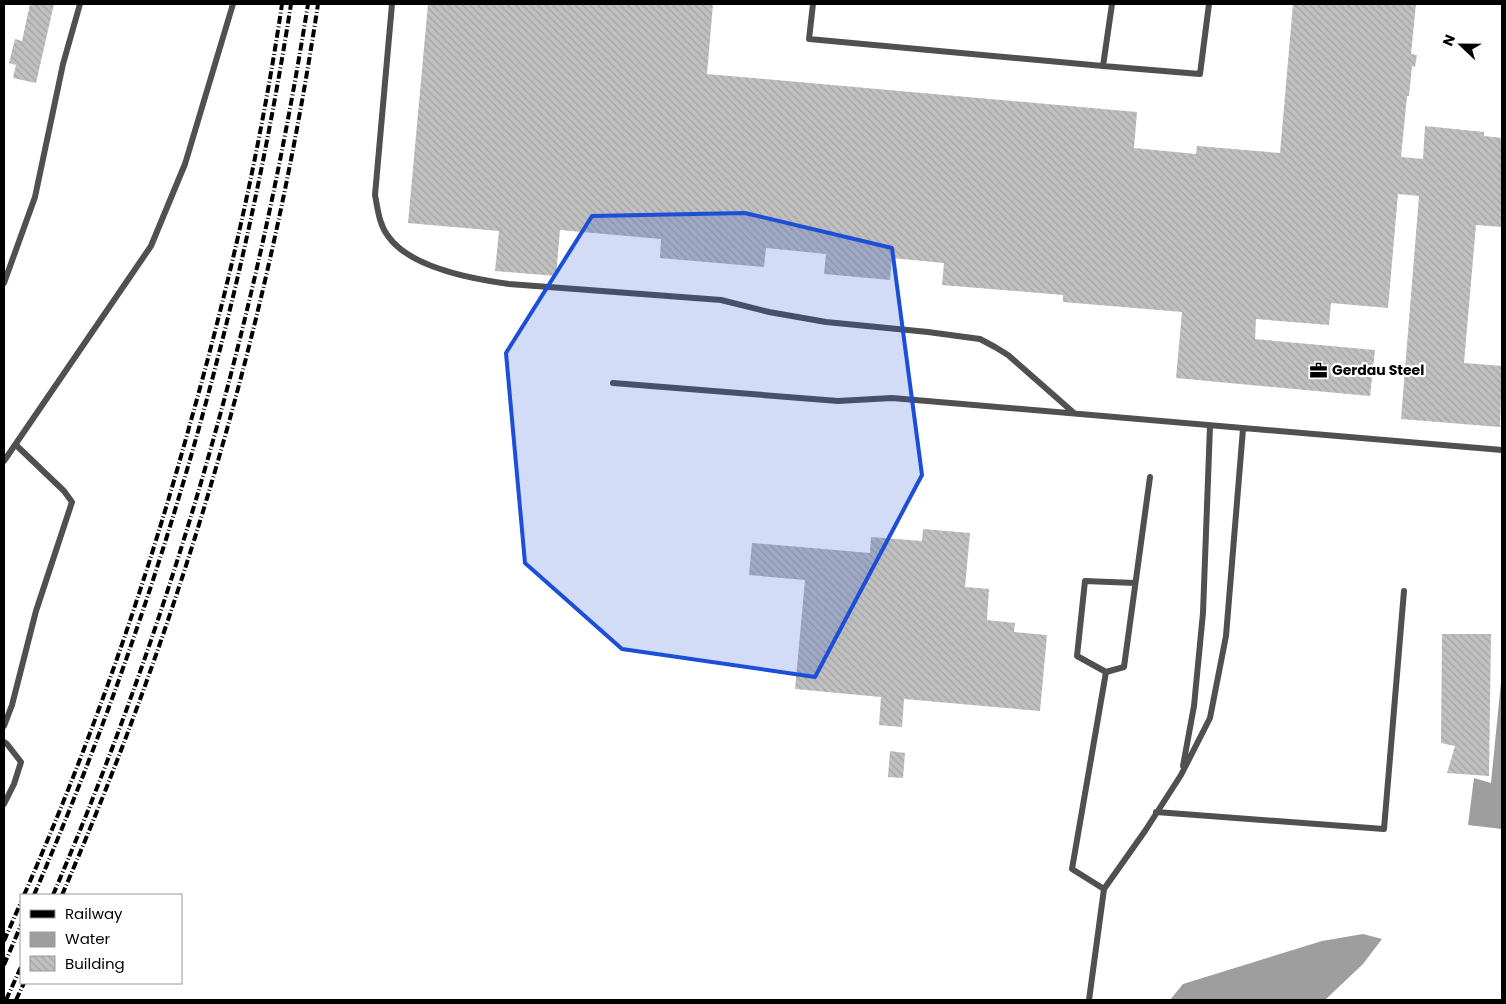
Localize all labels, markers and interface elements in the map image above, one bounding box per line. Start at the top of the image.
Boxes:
north arrow [1436,20,1486,70]
text: N [1438,32,1460,49]
office icon: Gerdau Steel [1308,360,1328,380]
place label: Gerdau Steel [1332,360,1424,380]
legend [20,894,182,984]
text: Railway [65,903,123,924]
text: Water [65,928,111,949]
text: Building [65,953,125,974]

